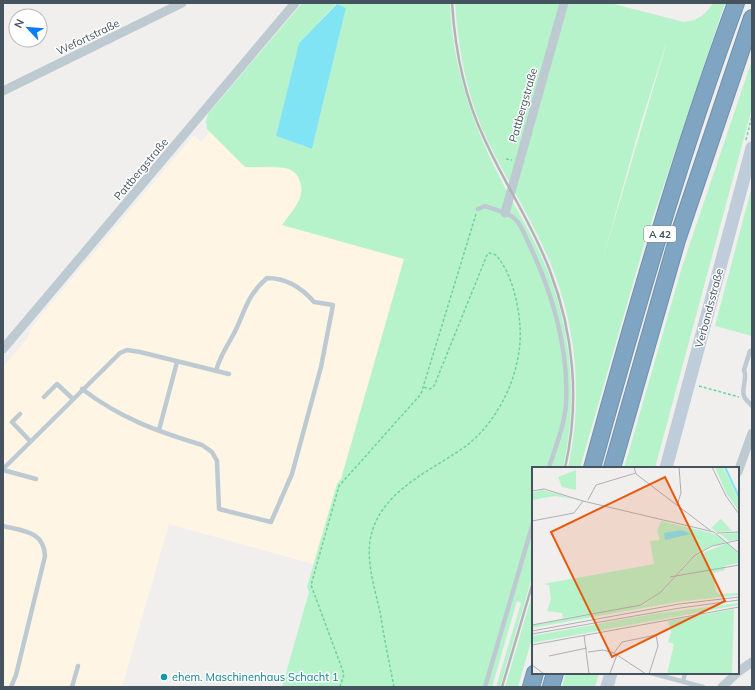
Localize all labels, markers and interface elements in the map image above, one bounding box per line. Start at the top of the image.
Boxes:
north arrow [8,8,48,48]
street label: Wefortstraße [54,16,122,58]
text: N [11,17,27,30]
street label: Pattbergstraße [506,66,540,144]
street label: Pattbergstraße [111,135,171,203]
road number: A 42 [644,226,676,242]
street label: Verbandsstraße [692,267,726,349]
inset map [532,467,739,674]
place label: ehem. Maschinenhaus Schacht 1 [172,670,339,684]
marker: ehem. Maschinenhaus Schacht 1 [159,672,169,682]

